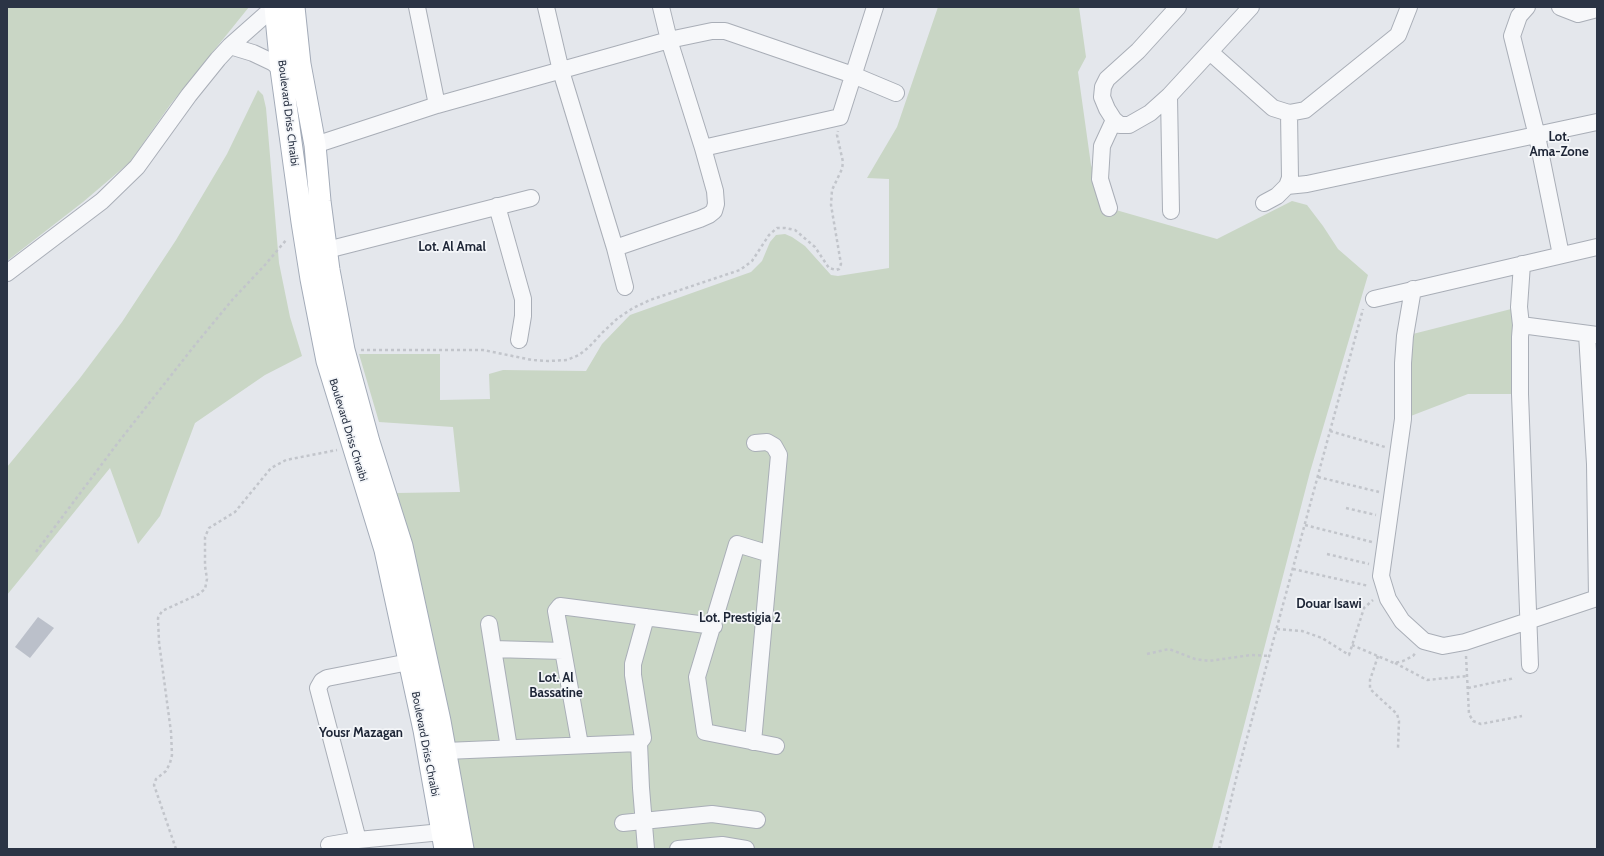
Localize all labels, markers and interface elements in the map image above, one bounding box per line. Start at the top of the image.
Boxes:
street label: Boulevard Driss Chraibi [275,59,301,167]
district label: Lot. Ama-Zone [1529,129,1589,160]
district label: Lot. Al Amal [418,239,486,255]
street label: Boulevard Driss Chraibi [326,377,370,483]
district label: Douar Isawi [1296,596,1362,612]
district label: Lot. Prestigia 2 [699,610,781,626]
district label: Lot. Al Bassatine [529,670,583,701]
street label: Boulevard Driss Chraibi [408,690,442,798]
district label: Yousr Mazagan [319,725,403,741]

